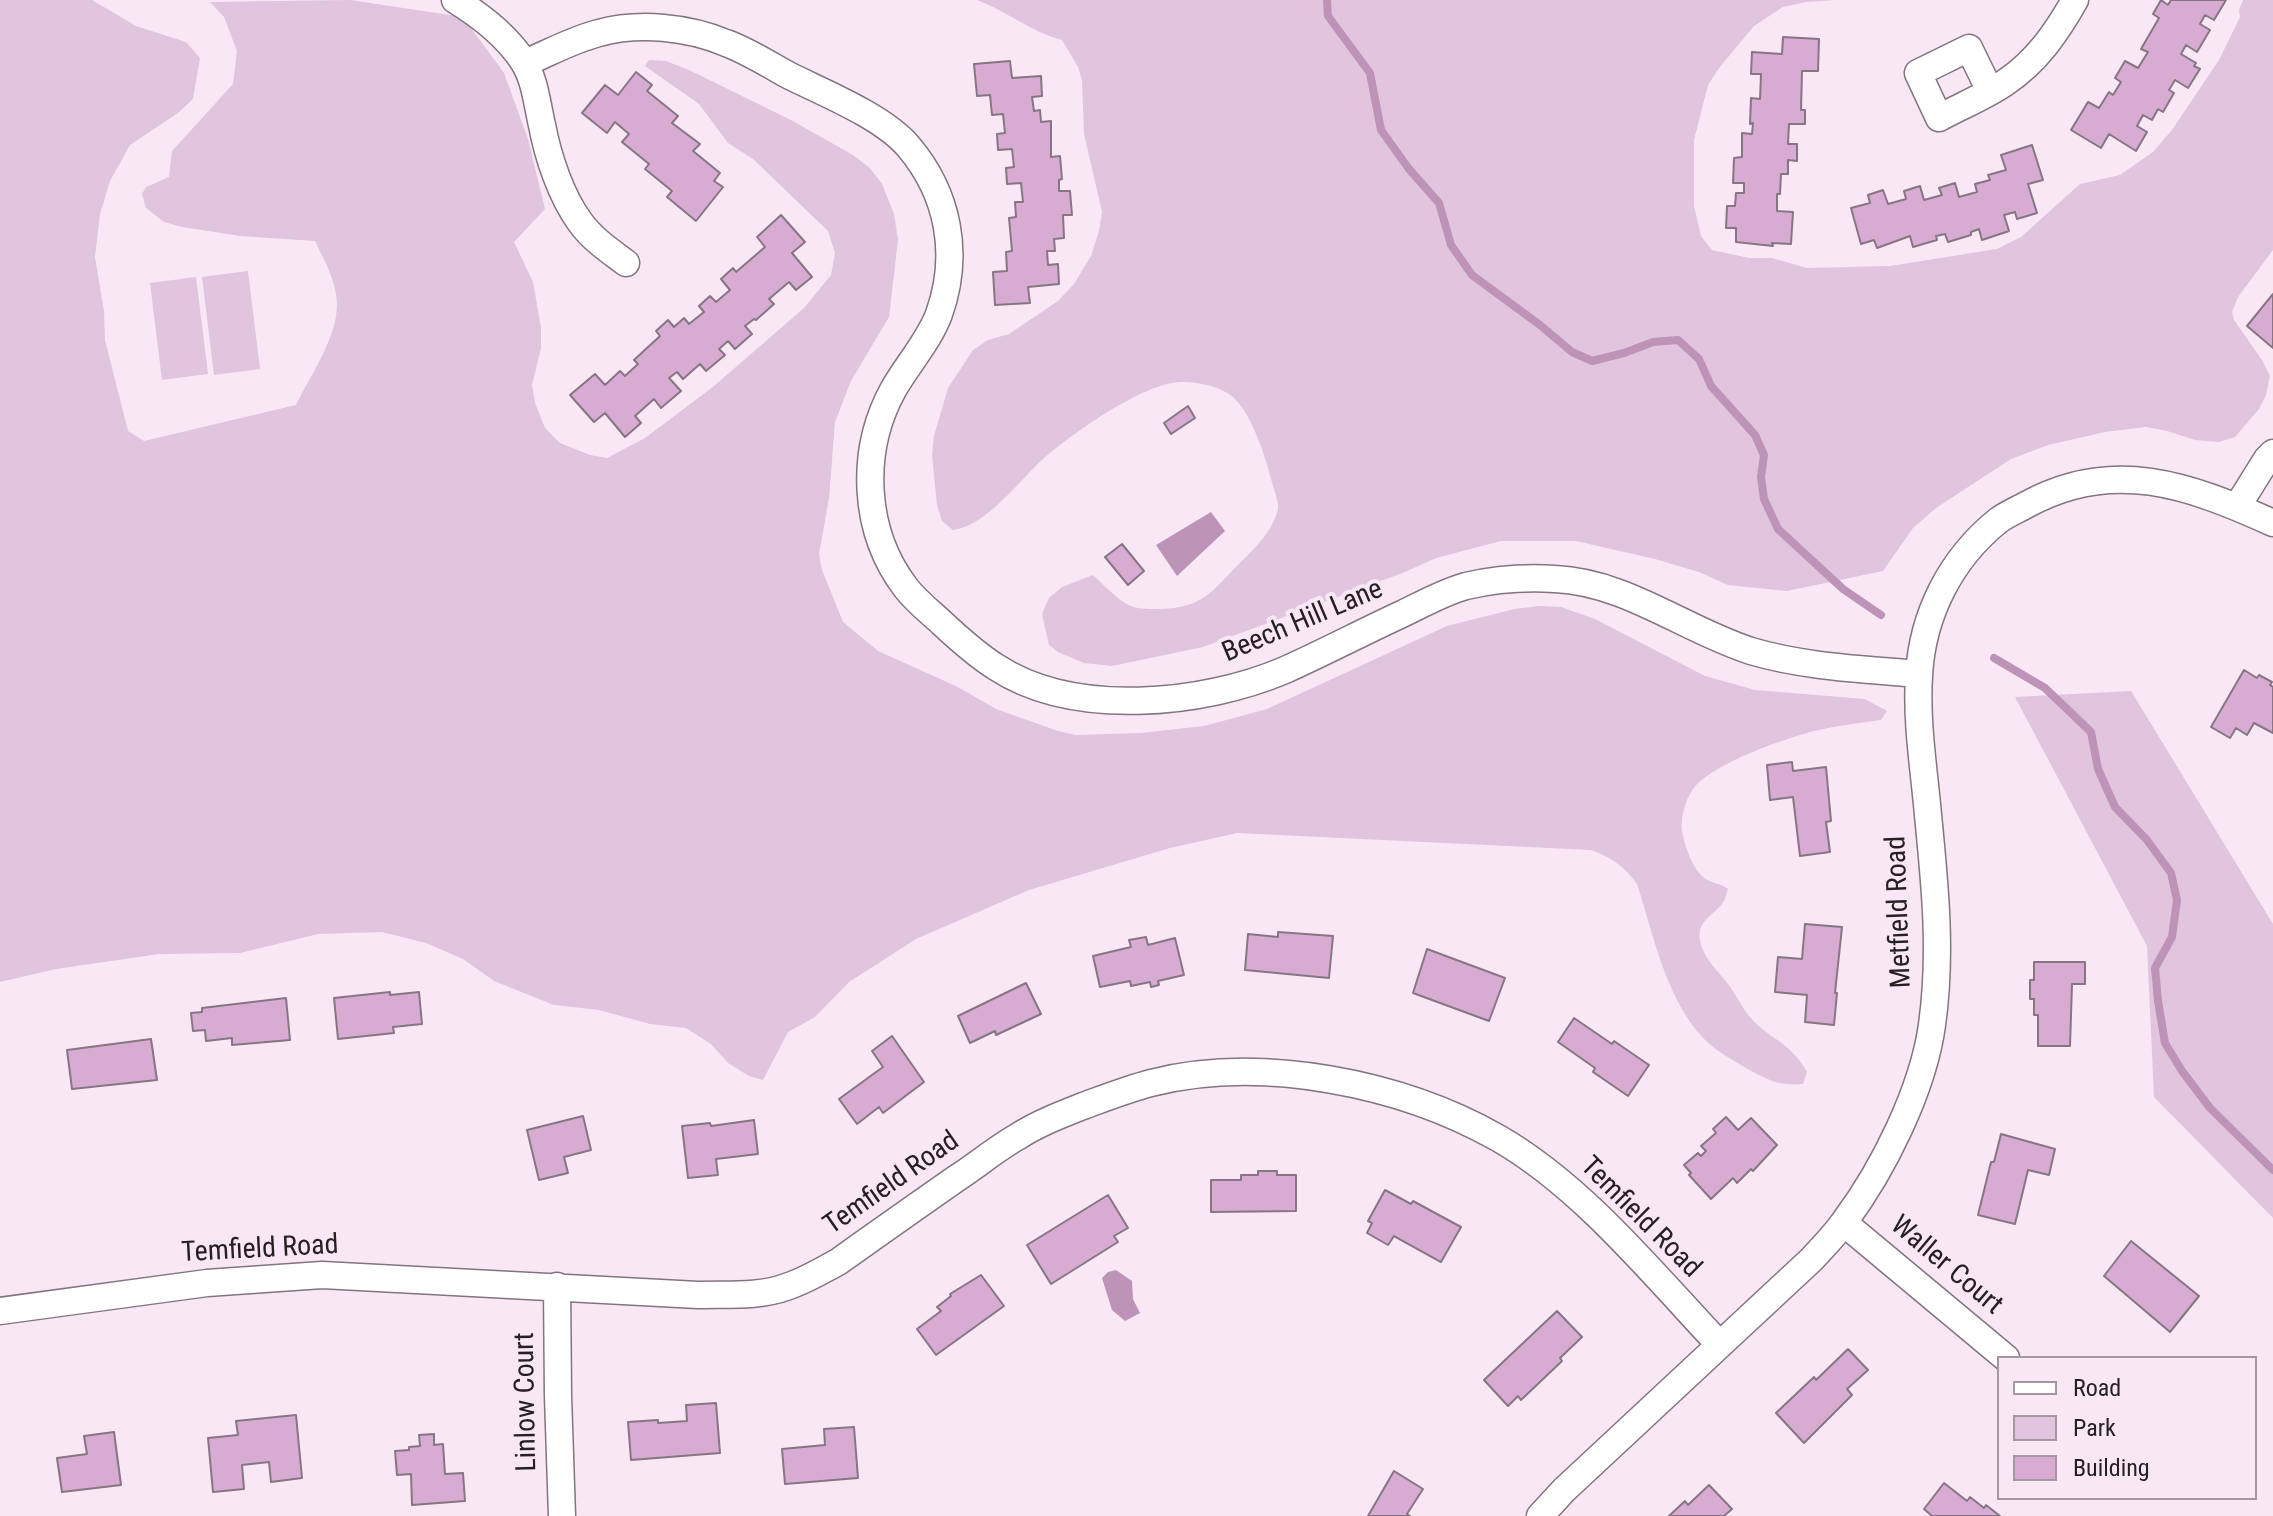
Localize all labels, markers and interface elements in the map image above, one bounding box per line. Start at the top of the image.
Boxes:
street label: Beech Hill Lane [1218,573,1388,671]
street label: Metfield Road [1881,835,1919,989]
street label: Temfield Road [818,1125,966,1243]
street label: Temfield Road [1573,1151,1707,1285]
street label: Waller Court [1883,1209,2009,1323]
street label: Temfield Road [181,1229,339,1271]
street label: Linlow Court [509,1332,545,1472]
legend [1997,1356,2257,1500]
text: Road [2073,1374,2121,1402]
text: Park [2073,1414,2116,1442]
text: Building [2073,1454,2150,1482]

